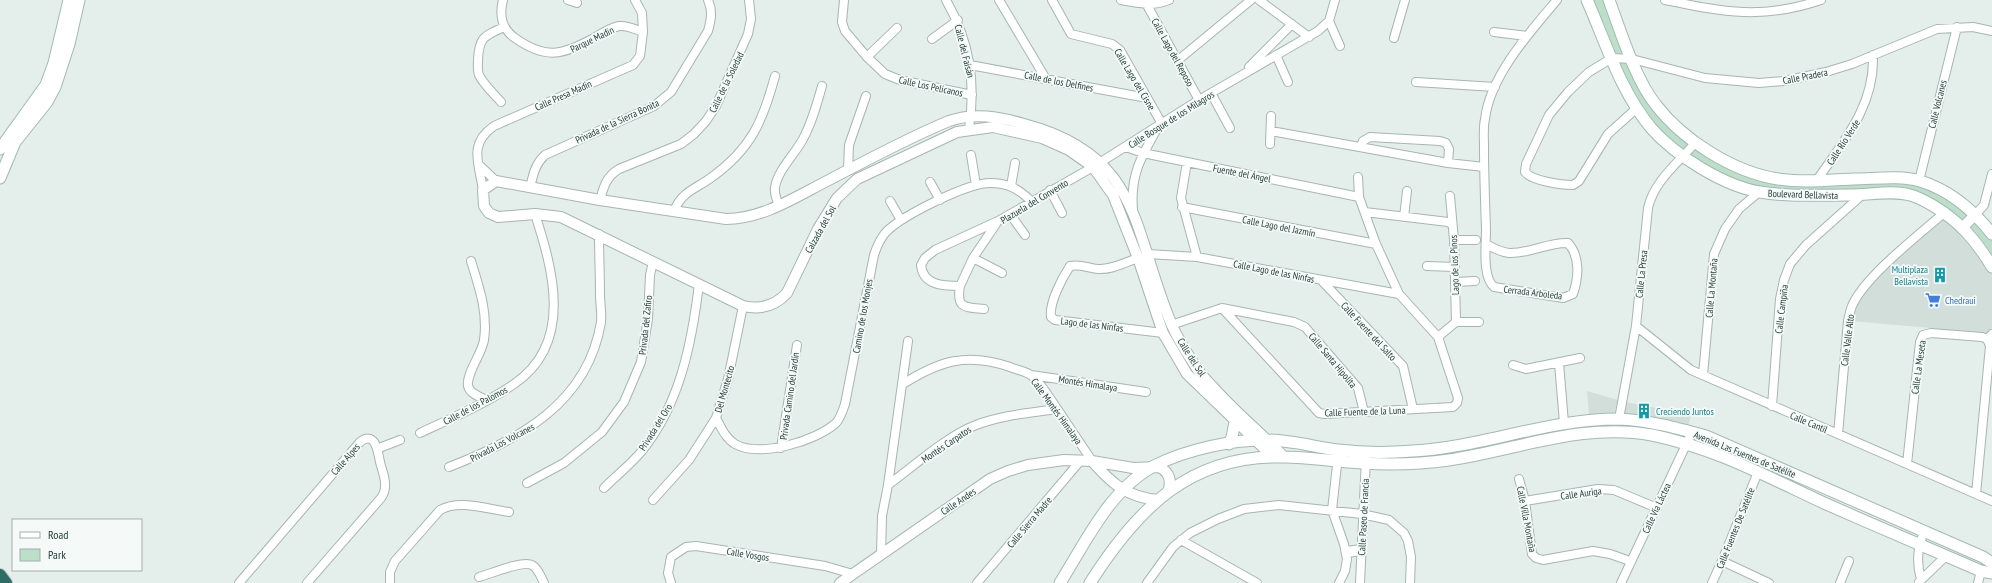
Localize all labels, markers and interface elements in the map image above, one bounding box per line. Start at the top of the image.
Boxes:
street label: Calle Lago del Reposo [1148,16,1197,89]
street label: Parque Madin [568,23,616,56]
street label: Calle del Faisán [952,23,977,79]
street label: Calle Lago del Cisne [1111,46,1158,112]
street label: Calle de la Soledad [706,50,747,115]
street label: Calle Pradera [1782,66,1829,87]
street label: Calle de los Delfines [1023,68,1095,95]
street label: Calle Los Pelicanos [898,73,965,100]
street label: Calle Presa Madin [533,77,594,114]
street label: Calle Volcanes [1925,78,1950,130]
street label: Calle Bosque de los Milagros [1126,87,1217,151]
street label: Privada de la Sierra Bonita [573,96,661,147]
street label: Calle Río Verde [1824,117,1863,168]
street label: Fuente del Ángel [1212,162,1272,186]
street label: Plazuela del Convento [998,176,1070,227]
street label: Boulevard Bellavista [1768,187,1838,202]
street label: Calzada del Sol [802,202,839,255]
street label: Calle Lago del Jazmín [1241,213,1317,240]
street label: Lago de los Pinos [1447,234,1462,295]
street label: Calle La Presa [1633,250,1650,299]
street label: Calle Lago de las Ninfas [1232,257,1316,286]
street label: Calle La Montaña [1702,258,1721,318]
place label: Multiplaza Bellavista [1892,263,1928,288]
building icon: Multiplaza Bellavista [1931,266,1949,284]
street label: Camino de los Monjes [850,277,876,354]
street label: Cerrada Arboleda [1503,282,1563,303]
street label: Calle Campiña [1772,284,1791,334]
supermarket icon: Chedraui [1924,291,1942,309]
place label: Chedraui [1945,294,1976,307]
street label: Privada del Zafiro [636,295,655,356]
street label: Calle Fuente del Salto [1338,299,1399,363]
street label: Calle Valle Alto [1838,313,1857,367]
street label: Lago de las Ninfas [1060,314,1125,335]
street label: Calle Santa Hipolita [1306,330,1360,391]
street label: Calle del Sol [1174,336,1209,379]
street label: Calle La Meseta [1908,339,1929,395]
street label: Privada Camino del Jardín [777,351,802,441]
street label: Del Montecito [712,364,737,414]
street label: Montés Himalaya [1058,372,1118,395]
street label: Calle Montés Himalaya [1028,376,1085,447]
street label: Calle de los Palomos [441,383,510,428]
street label: Privada del Oro [636,401,675,453]
building icon: Creciendo Juntos [1635,402,1653,420]
street label: Calle Fuente de la Luna [1324,404,1406,419]
place label: Creciendo Juntos [1656,405,1714,418]
street label: Calle Cantil [1788,409,1830,436]
street label: Privada Los Volcanes [468,420,537,465]
street label: Montés Carpatos [919,423,974,466]
street label: Avenida Las Fuentes de Satélite [1692,428,1798,481]
street label: Calle Alpes [328,440,363,478]
street label: Calle Paseo de Francia [1355,478,1372,556]
street label: Calle Vía Láctea [1639,481,1674,536]
street label: Calle Andes [938,484,979,518]
street label: Calle Auriga [1560,484,1602,503]
street label: Calle Villa Montaña [1514,485,1539,553]
street label: Calle Fuentes De Satélite [1713,486,1758,571]
street label: Calle Sierra Madre [1004,494,1055,551]
legend [12,519,142,571]
text: Road [48,527,68,542]
street label: Calle Vosgos [726,545,771,564]
text: Park [48,547,66,562]

